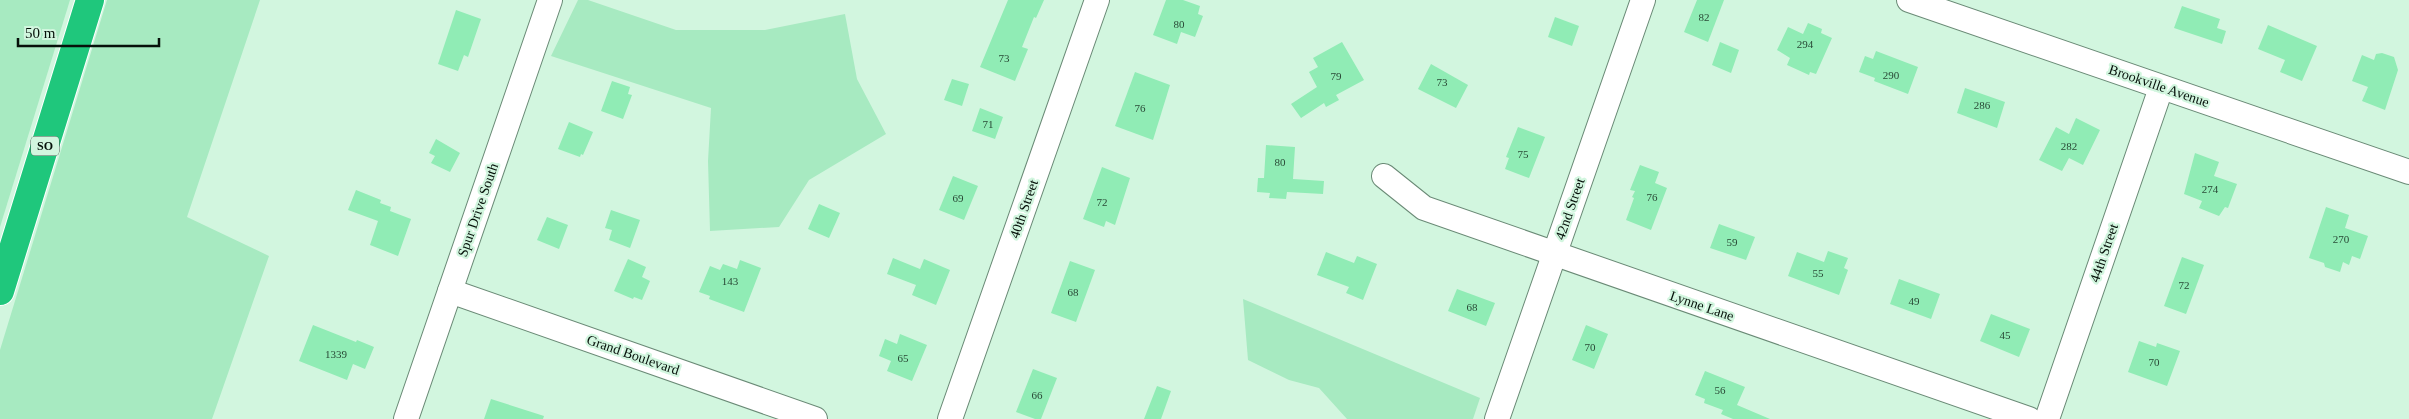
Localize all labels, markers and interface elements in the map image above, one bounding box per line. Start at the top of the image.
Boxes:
house number: 82 [1699,11,1710,23]
scale bar [18,15,159,47]
house number: 80 [1174,18,1185,30]
text: 50 m [25,25,56,41]
house number: 294 [1797,38,1814,50]
house number: 73 [999,52,1010,64]
street label: Brookville Avenue [2107,62,2211,110]
house number: 290 [1883,69,1900,81]
house number: 79 [1331,70,1342,82]
house number: 73 [1437,76,1448,88]
house number: 286 [1974,99,1991,111]
house number: 76 [1135,102,1146,114]
house number: 71 [983,118,994,130]
road number: SO [31,136,59,156]
house number: 282 [2061,140,2077,152]
house number: 75 [1518,148,1529,160]
house number: 80 [1275,156,1286,168]
street label: Spur Drive South [455,161,501,259]
street label: 42nd Street [1552,176,1588,242]
street label: 40th Street [1007,178,1041,240]
house number: 274 [2202,183,2219,195]
house number: 76 [1647,191,1658,203]
house number: 69 [953,192,964,204]
house number: 72 [1097,196,1108,208]
street label: 44th Street [2087,222,2121,284]
house number: 270 [2333,233,2350,245]
house number: 59 [1727,236,1738,248]
house number: 55 [1813,267,1824,279]
house number: 143 [722,275,739,287]
house number: 72 [2179,279,2190,291]
house number: 68 [1068,286,1079,298]
street label: Lynne Lane [1668,288,1736,324]
house number: 49 [1909,295,1920,307]
house number: 68 [1467,301,1478,313]
house number: 45 [2000,329,2011,341]
street label: Grand Boulevard [585,332,681,378]
house number: 70 [1585,341,1596,353]
house number: 1339 [325,348,348,360]
house number: 65 [898,352,909,364]
house number: 70 [2149,356,2160,368]
house number: 56 [1715,384,1726,396]
house number: 66 [1032,389,1043,401]

